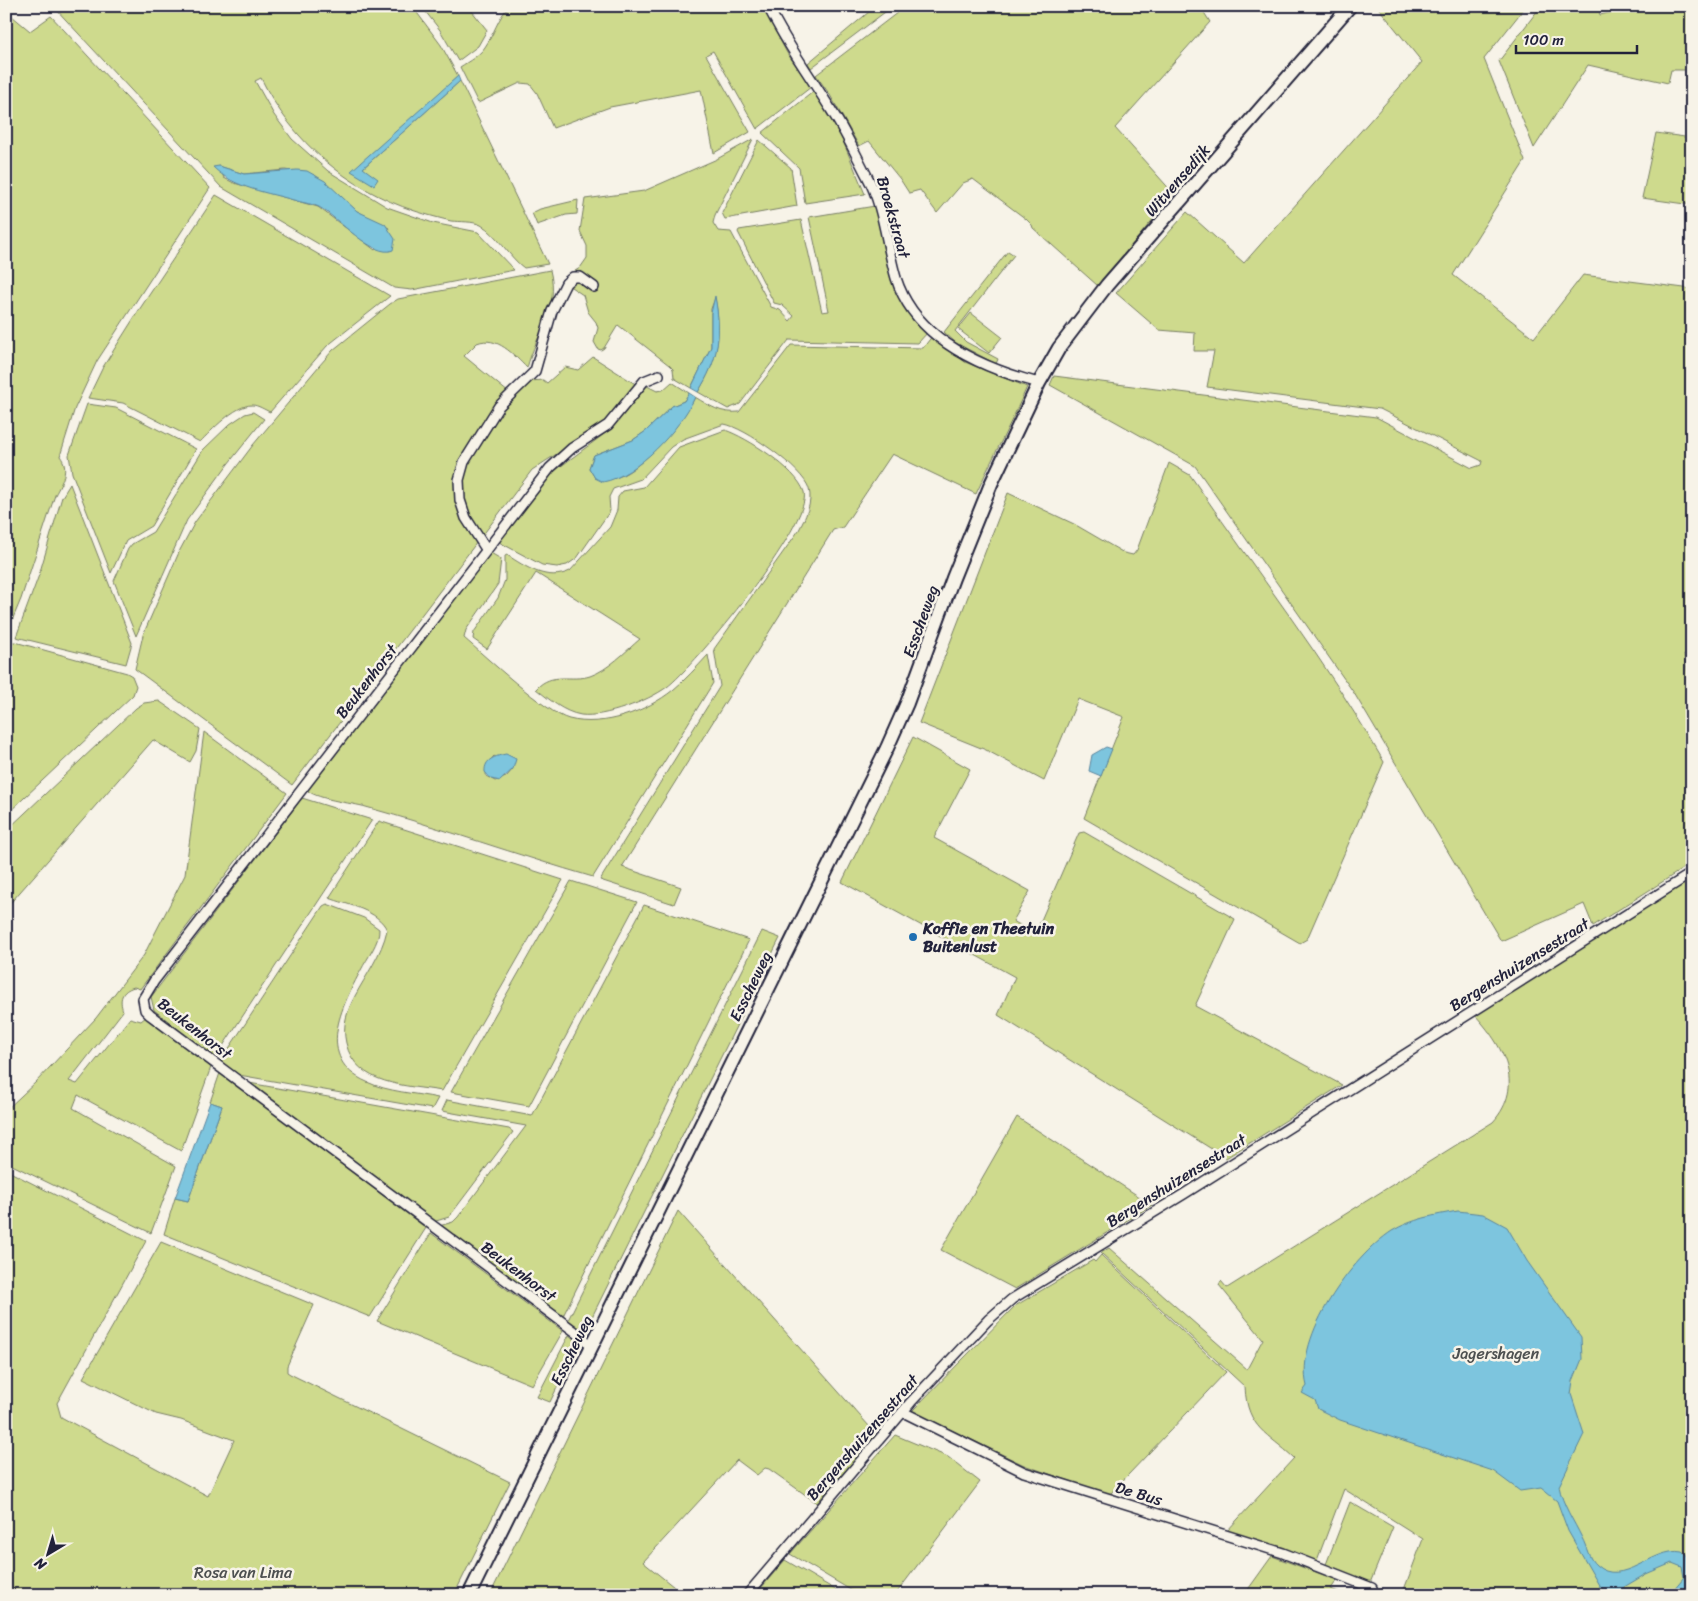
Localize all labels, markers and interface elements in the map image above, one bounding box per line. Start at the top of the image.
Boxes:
scale bar [1516,22,1637,54]
text: 100 m [1523,27,1564,53]
street label: Witvensedijk [1137,137,1218,223]
street label: Broekstraat [868,173,919,262]
street label: Esscheweg [894,581,947,662]
street label: Beukenhorst [328,637,405,725]
street label: Bergenshuizensestraat [1443,909,1596,1019]
place label: Koffie en Theetuin Buitenlust [922,914,1054,961]
marker: Koffie en Theetuin Buitenlust [907,931,919,943]
street label: Esscheweg [721,946,780,1027]
street label: Beukenhorst [151,990,239,1067]
street label: Bergenshuizensestraat [1100,1125,1253,1235]
street label: Beukenhorst [475,1233,563,1310]
street label: Esscheweg [542,1310,601,1391]
park label: Jagershagen [1452,1339,1539,1368]
street label: Bergenshuizensestraat [799,1367,926,1508]
street label: De Bus [1112,1473,1167,1515]
north arrow [22,1528,72,1578]
text: N [29,1551,53,1577]
park label: Rosa van Lima [194,1558,293,1587]

